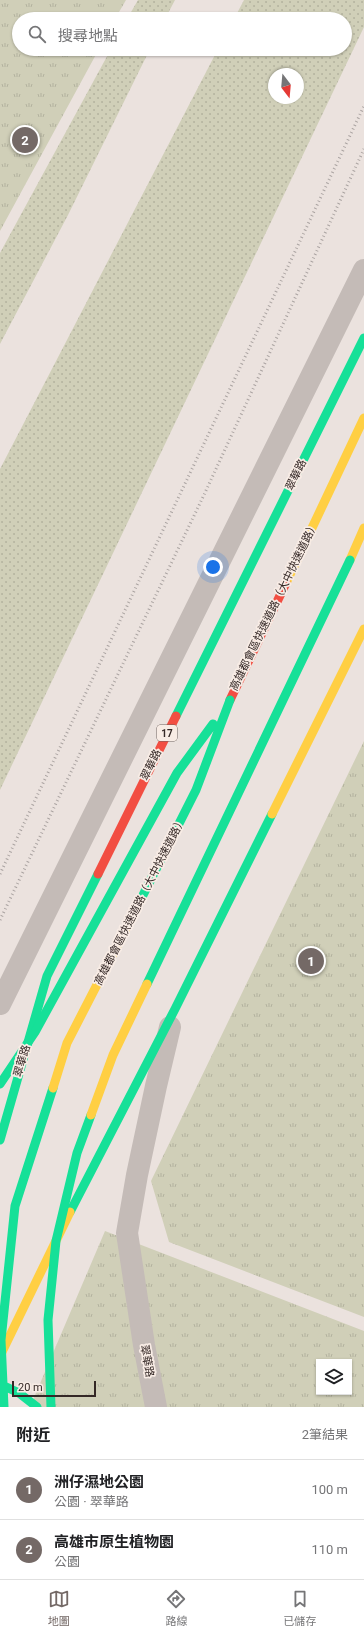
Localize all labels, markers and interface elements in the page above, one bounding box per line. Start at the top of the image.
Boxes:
search box [12,12,352,56]
icon: search [26,23,48,45]
text: 搜尋地點 [58,27,118,45]
north arrow [268,68,304,104]
pin: 2 [12,125,38,155]
street label: 翠華路 [283,457,309,493]
street label: 高雄都會區快速道路（大中快速道路） [227,519,321,693]
your location [203,557,223,577]
road number: 17 [157,725,177,741]
street label: 翠華路 [138,747,164,783]
street label: 高雄都會區快速道路（大中快速道路） [92,815,188,987]
pin: 1 [298,946,324,976]
street label: 翠華路 [11,1043,33,1079]
street label: 翠華路 [137,1344,157,1378]
map controls [316,1359,352,1395]
button: layers [316,1359,352,1395]
scale bar [12,1379,96,1398]
text: 20 m [18,1381,43,1394]
text: 附近 [16,1425,50,1445]
text: 2筆結果 [302,1427,348,1442]
text: 洲仔濕地公園 [54,1473,144,1491]
text: 1 [25,1482,33,1497]
text: 100 m [311,1482,348,1497]
text: 公園 · 翠華路 [54,1494,129,1509]
text: 高雄市原生植物園 [54,1533,174,1551]
text: 2 [25,1542,33,1557]
text: 110 m [311,1542,348,1557]
text: 公園 [54,1554,80,1569]
tab: 地圖 [48,1588,70,1628]
tab: 路線 [165,1588,187,1628]
tab: 已儲存 [283,1588,316,1628]

